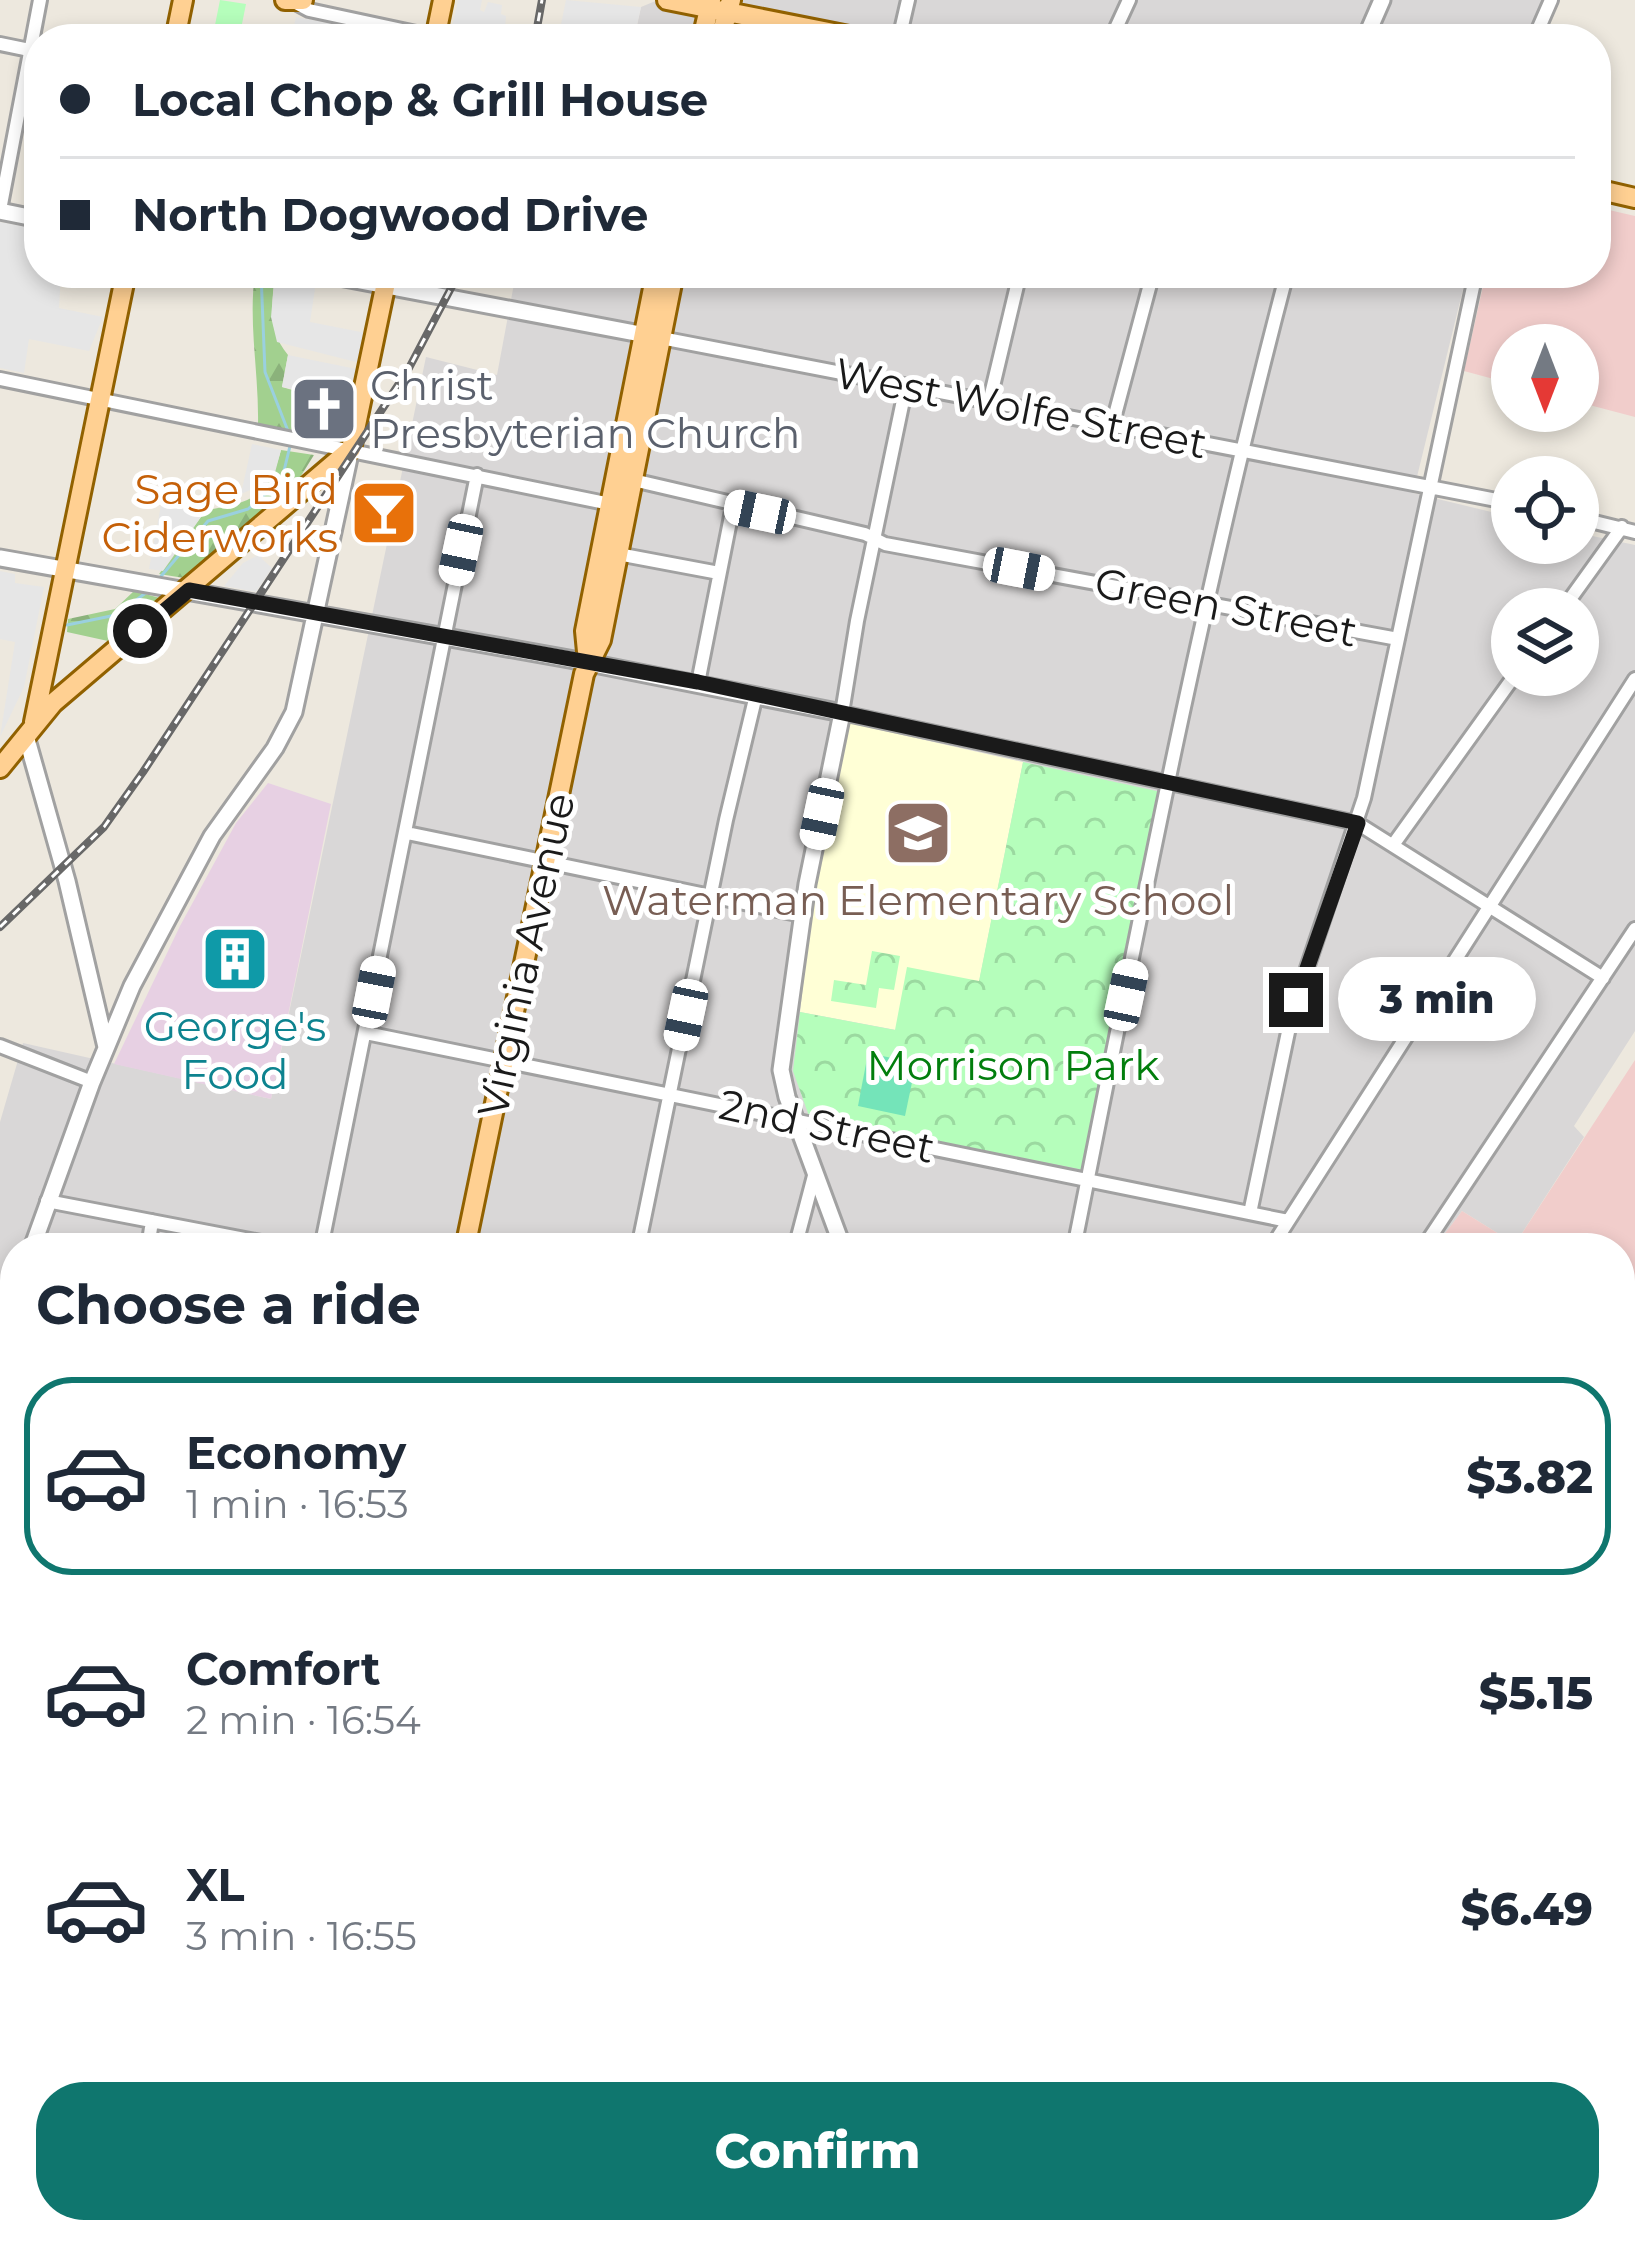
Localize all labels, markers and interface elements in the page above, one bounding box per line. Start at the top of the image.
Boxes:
text: Local Chop & Grill House [132,72,708,127]
text: North Dogwood Drive [132,187,648,242]
north arrow [1491,324,1599,432]
map controls [1491,324,1599,696]
street label: West Wolfe Street [831,346,1211,470]
place label: Christ Presbyterian Church [370,359,800,459]
church icon: Christ Presbyterian Church [289,374,359,444]
button: locate [1491,456,1599,564]
place label: Sage Bird Ciderworks [102,463,338,563]
bar icon: Sage Bird Ciderworks [349,478,419,548]
car [721,487,799,537]
car [436,511,486,589]
car [980,544,1058,594]
street label: Green Street [1091,556,1361,658]
button: layers [1491,588,1599,696]
route start [113,604,167,658]
car [797,775,847,853]
street label: Virginia Avenue [466,788,586,1122]
school or university icon: Waterman Elementary School [883,798,953,868]
place label: Waterman Elementary School [602,874,1234,926]
building icon: George's Food [200,924,270,994]
car [349,953,399,1031]
car [1101,956,1151,1034]
callout: 3 min [1338,958,1536,1042]
route end [1269,973,1323,1027]
text: 3 min [1380,975,1494,1023]
car [661,976,711,1054]
place label: George's Food [144,1000,326,1100]
park label: Morrison Park [867,1039,1159,1091]
street label: 2nd Street [715,1078,939,1174]
text: Choose a ride [36,1272,421,1338]
icon: car [42,1422,150,1530]
text: Economy [186,1425,406,1480]
text: $3.82 [1467,1449,1593,1504]
text: 1 min · 16:53 [186,1480,409,1528]
icon: car [42,1638,150,1746]
text: Comfort [186,1641,381,1696]
text: $5.15 [1479,1665,1593,1720]
text: 2 min · 16:54 [186,1696,421,1744]
icon: car [42,1854,150,1962]
text: XL [186,1857,244,1912]
text: $6.49 [1461,1881,1593,1936]
text: 3 min · 16:55 [186,1912,417,1960]
button: Confirm [36,2082,1599,2220]

